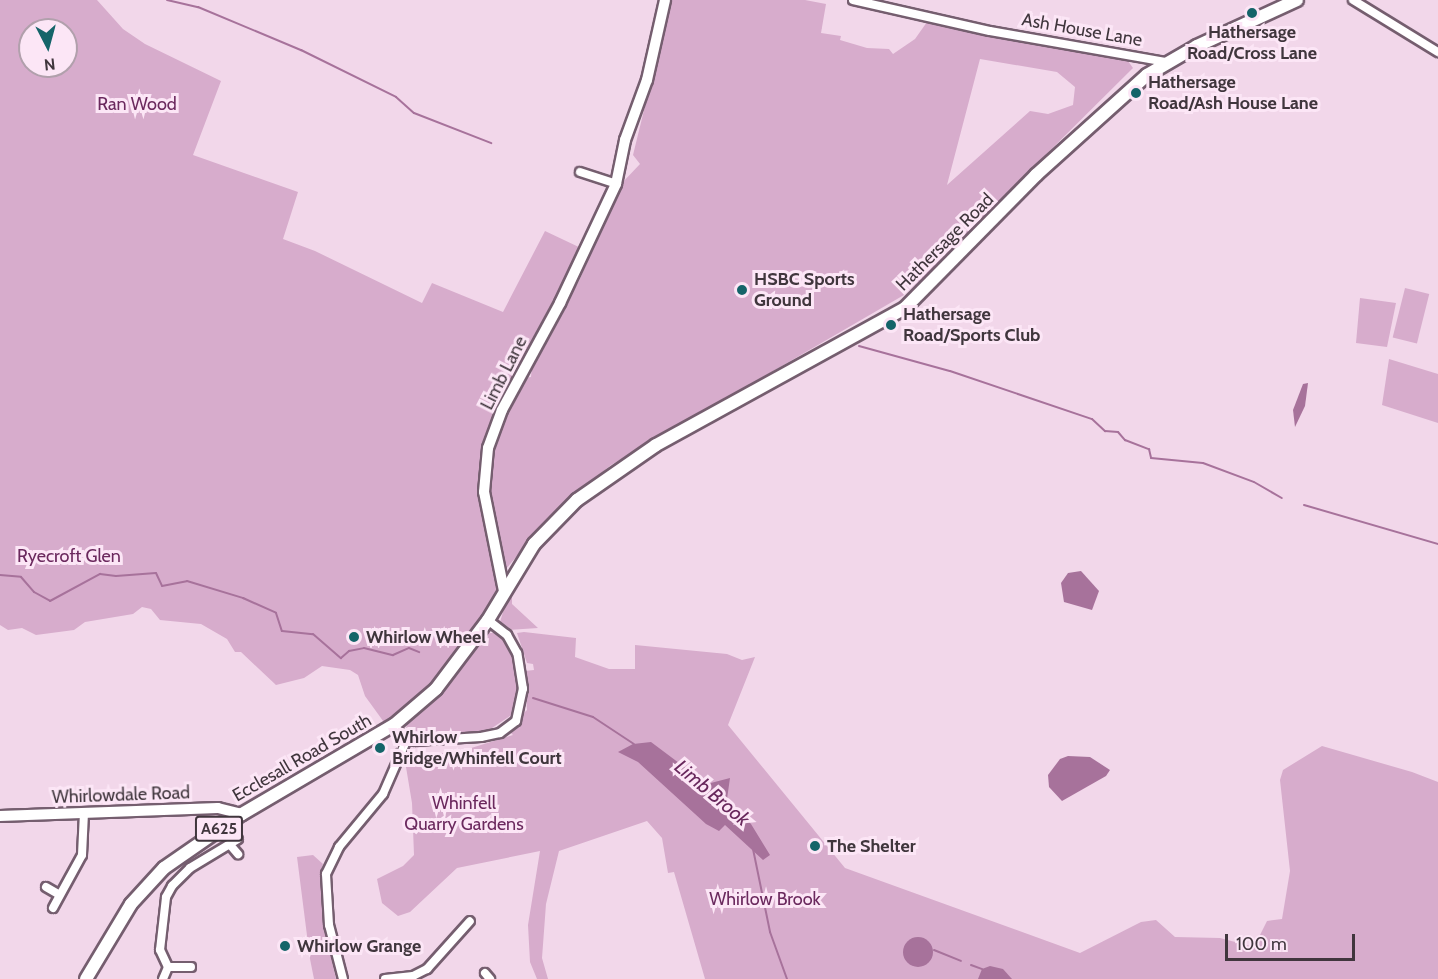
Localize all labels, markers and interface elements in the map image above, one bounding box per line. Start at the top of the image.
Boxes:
marker: Hathersage Road/Cross Lane [1245,6,1259,20]
street label: Ash House Lane [1020,9,1144,51]
north arrow [18,18,78,78]
place label: Hathersage Road/Cross Lane [1187,22,1317,64]
text: N [43,54,56,74]
place label: Hathersage Road/Ash House Lane [1148,72,1318,115]
marker: Hathersage Road/Ash House Lane [1129,86,1143,100]
park label: Ran Wood [97,93,177,115]
street label: Hathersage Road [892,189,998,295]
place label: HSBC Sports Ground [754,269,854,312]
marker: HSBC Sports Ground [735,283,749,297]
place label: Hathersage Road/Sports Club [903,304,1040,346]
marker: Hathersage Road/Sports Club [884,318,898,332]
street label: Limb Lane [476,333,532,413]
park label: Ryecroft Glen [17,545,121,567]
place label: Whirlow Wheel [366,626,486,648]
marker: Whirlow Wheel [347,630,361,644]
street label: Ecclesall Road South [229,709,375,807]
place label: Whirlow Bridge/Whinfell Court [392,727,562,770]
marker: Whirlow Bridge/Whinfell Court [373,741,387,755]
water label: Limb Brook [670,755,754,831]
street label: Whirlowdale Road [52,782,190,808]
park label: Whinfell Quarry Gardens [404,793,524,836]
road number: A625 [194,816,244,842]
place label: The Shelter [827,835,916,857]
marker: The Shelter [808,839,822,853]
park label: Whirlow Brook [709,888,821,910]
scale bar [1228,922,1358,960]
text: 100 m [1236,933,1287,955]
place label: Whirlow Grange [297,935,421,957]
marker: Whirlow Grange [278,939,292,953]

